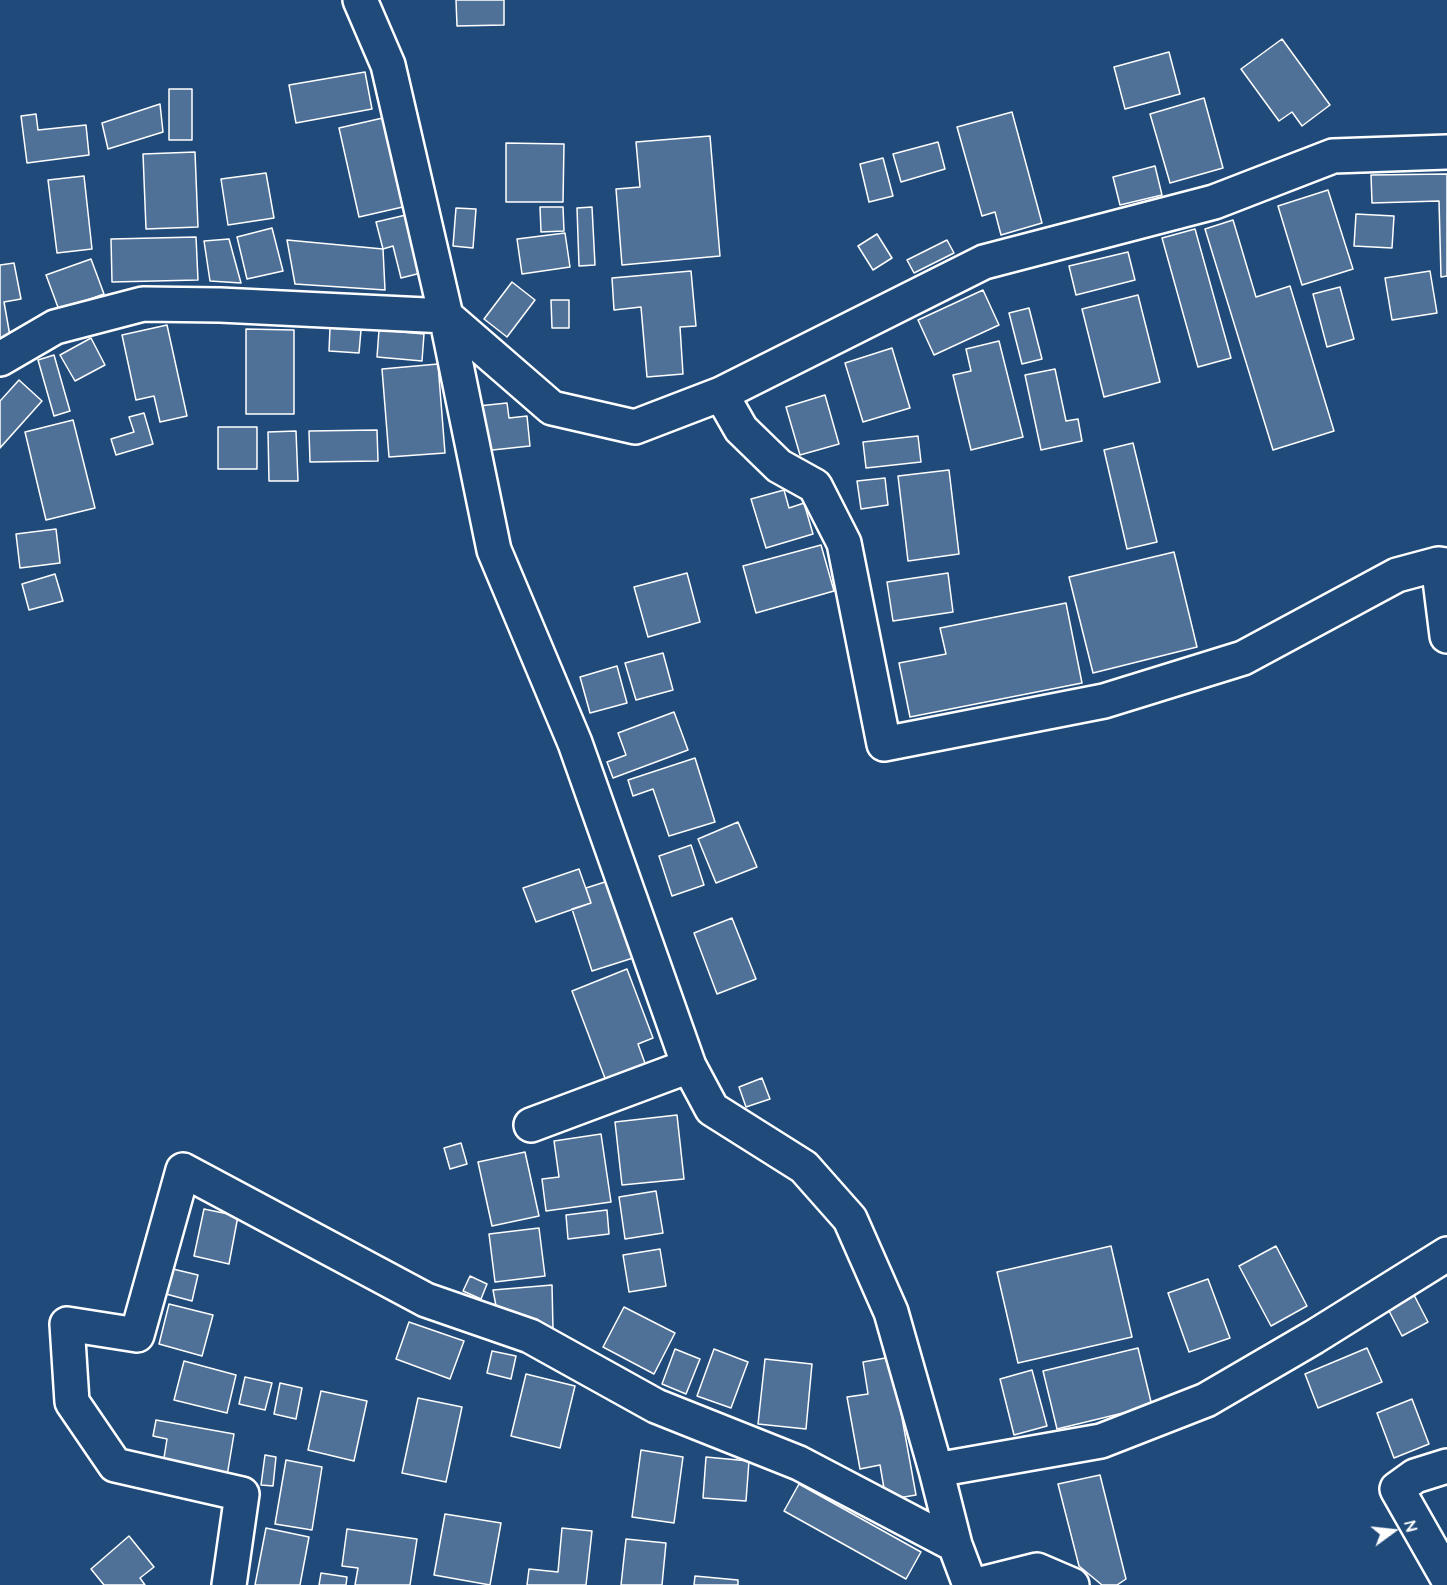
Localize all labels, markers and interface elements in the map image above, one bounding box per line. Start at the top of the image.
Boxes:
north arrow [1363,1501,1423,1561]
text: N [1398,1519,1422,1534]

